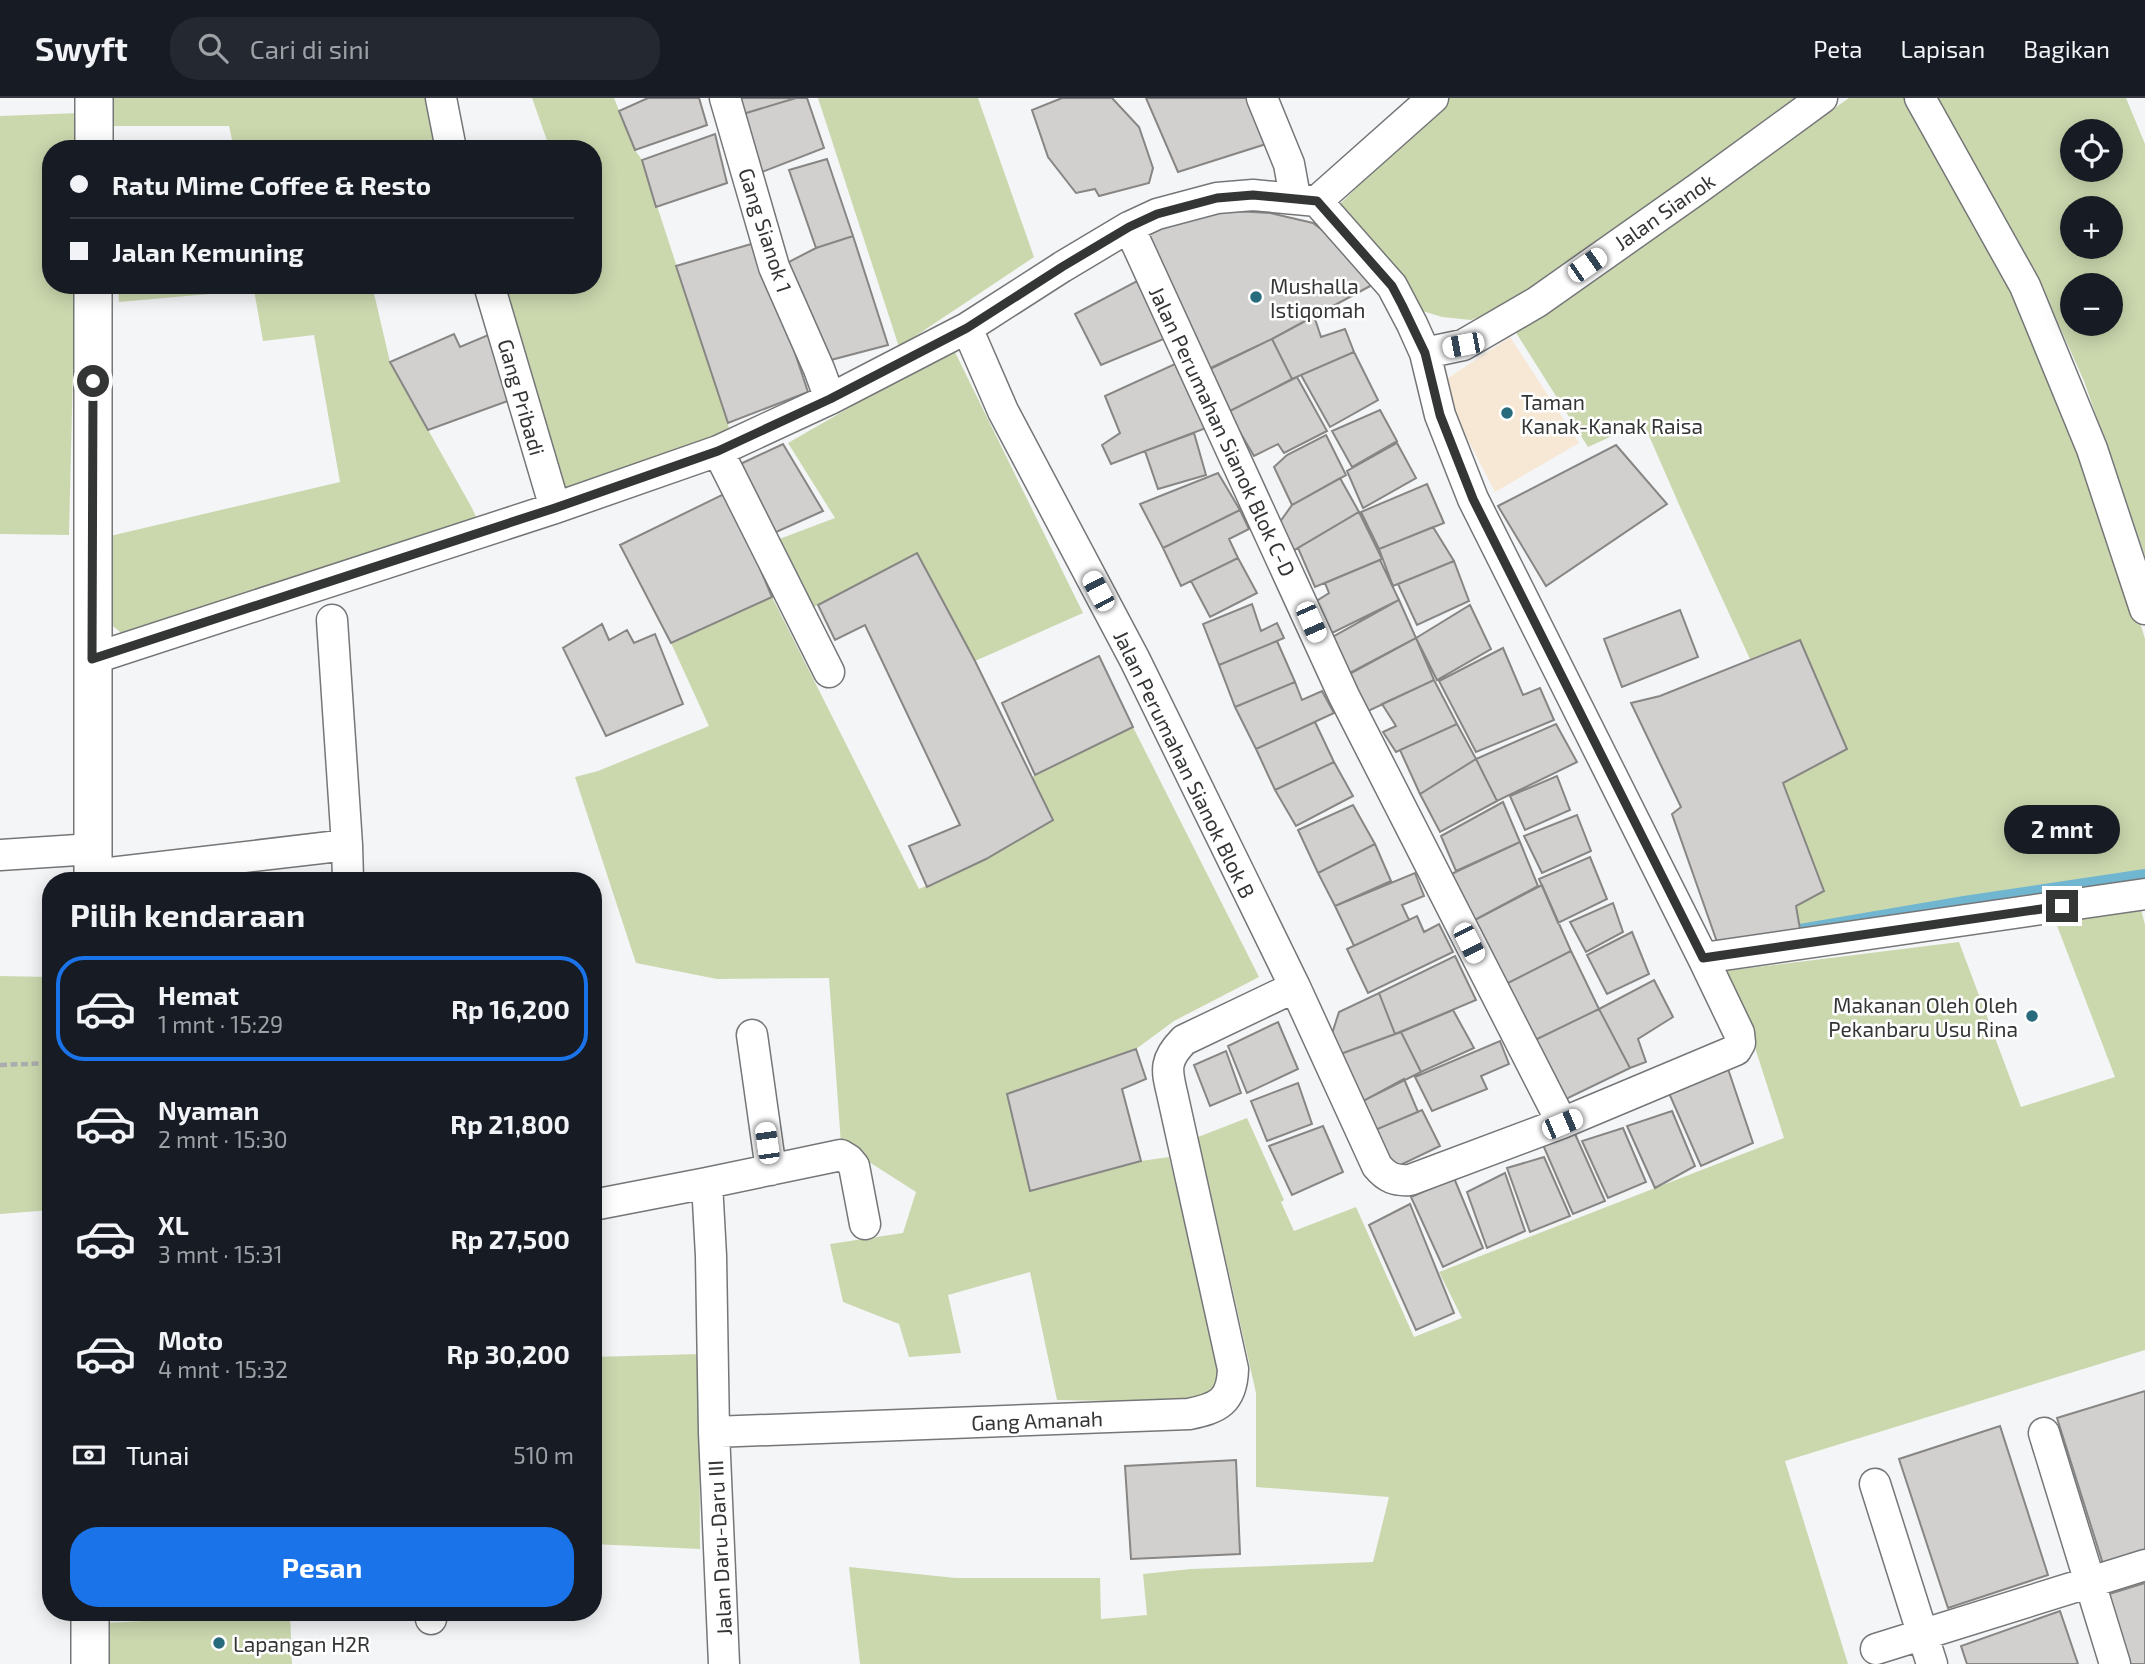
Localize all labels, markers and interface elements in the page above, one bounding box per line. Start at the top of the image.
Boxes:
search box [170,17,660,80]
text: Swyft [35,28,128,68]
icon: search [194,29,232,67]
text: Cari di sini [250,33,370,64]
text: Peta [1813,34,1863,63]
text: Lapisan [1901,34,1985,63]
text: Bagikan [2023,34,2110,63]
map controls [2060,119,2123,336]
button: locate [2060,119,2123,182]
street label: Gang Sianok 1 [734,165,798,295]
street label: Jalan Sianok [1609,167,1719,255]
text: Ratu Mime Coffee & Resto [112,169,431,200]
button: + [2060,196,2123,259]
text: Jalan Kemuning [112,236,304,267]
car [1564,244,1611,286]
place label: Mushalla Istiqomah [1270,273,1365,322]
button: − [2060,273,2123,336]
street label: Jalan Perumahan Sianok Blok C-D [1145,282,1301,580]
marker: Mushalla Istiqomah [1248,289,1264,305]
car [1441,331,1486,359]
street label: Gang Pribadi [493,336,551,458]
route start [77,365,109,397]
place label: Taman Kanak-Kanak Raisa [1521,389,1703,438]
marker: Taman Kanak-Kanak Raisa [1499,405,1515,421]
car [1079,568,1118,614]
car [1293,599,1330,645]
street label: Jalan Perumahan Sianok Blok B [1109,626,1261,902]
callout: 2 mnt [2004,804,2120,854]
text: 2 mnt [2031,815,2093,843]
route end [2046,890,2078,922]
text: Pilih kendaraan [70,895,305,933]
car [1451,920,1488,966]
icon: car [74,977,137,1040]
text: Hemat [158,979,239,1010]
place label: Makanan Oleh Oleh Pekanbaru Usu Rina [1828,992,2018,1041]
text: Rp 16,200 [451,993,570,1024]
marker: Makanan Oleh Oleh Pekanbaru Usu Rina [2024,1008,2040,1024]
text: 1 mnt · 15:29 [158,1010,283,1038]
icon: car [74,1092,137,1155]
text: Nyaman [158,1094,259,1125]
car [1539,1106,1586,1142]
text: Rp 21,800 [450,1108,570,1139]
car [754,1121,781,1165]
text: 2 mnt · 15:30 [158,1125,288,1153]
icon: car [74,1207,137,1270]
text: XL [158,1209,189,1240]
text: Rp 27,500 [451,1223,570,1254]
text: 3 mnt · 15:31 [158,1240,283,1268]
icon: car [74,1322,137,1385]
text: Moto [158,1324,223,1355]
text: Rp 30,200 [447,1338,570,1369]
text: 4 mnt · 15:32 [158,1355,288,1383]
street label: Gang Amanah [971,1405,1103,1435]
icon: cash [70,1436,108,1474]
text: Tunai [126,1439,189,1470]
text: 510 m [513,1441,574,1469]
street label: Jalan Daru-Daru III [702,1460,736,1636]
button: Pesan [70,1527,574,1607]
place label: Lapangan H2R [233,1631,370,1656]
marker: Lapangan H2R [211,1635,227,1651]

